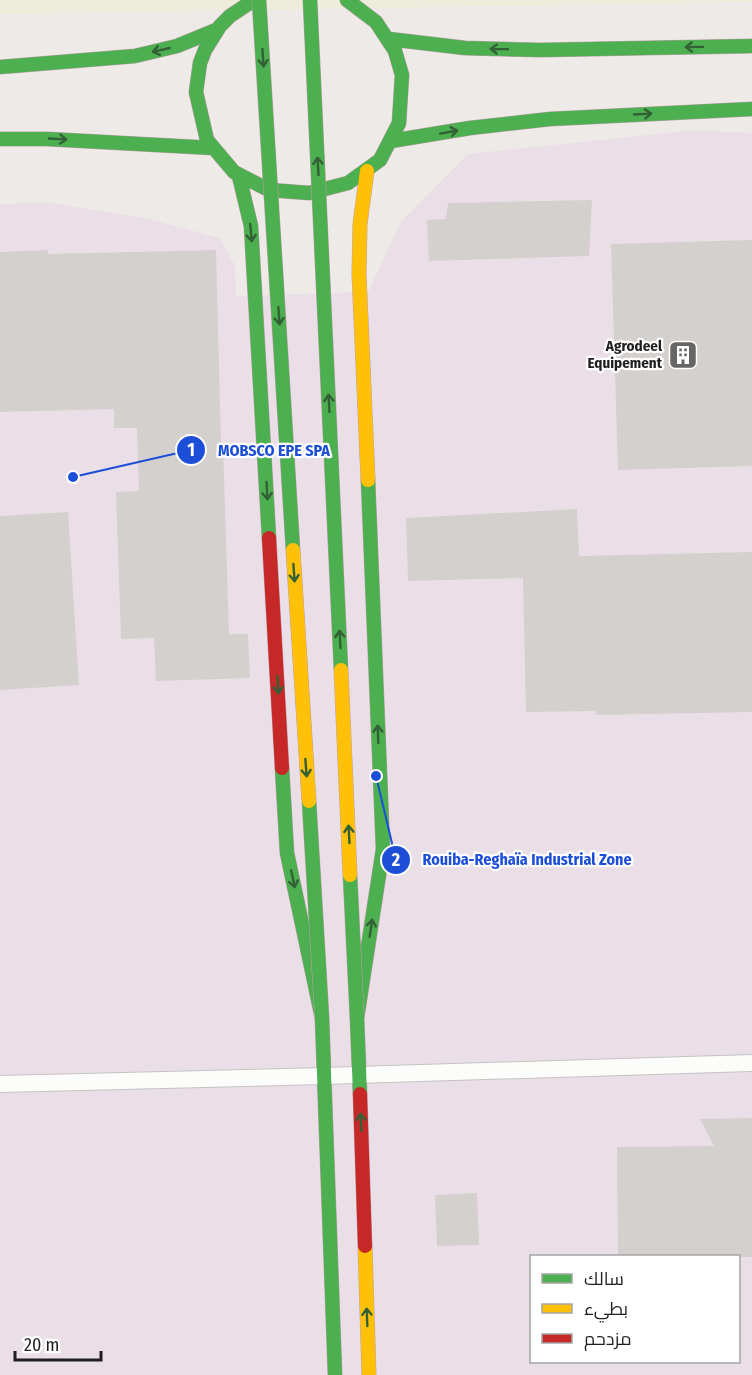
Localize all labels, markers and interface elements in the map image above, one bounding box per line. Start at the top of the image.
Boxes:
one-way arrow [684,41,704,53]
one-way arrow [489,43,509,55]
one-way arrow [152,44,171,56]
one-way arrow [257,48,268,68]
one-way arrow [633,108,653,119]
one-way arrow [439,126,458,137]
one-way arrow [48,134,68,145]
one-way arrow [312,156,323,176]
one-way arrow [246,223,257,243]
one-way arrow [273,305,284,325]
place label: Agrodeel Equipement [587,337,663,372]
building icon: Agrodeel Equipement [667,339,699,371]
one-way arrow [323,393,334,413]
callout: MOBSCO EPE SPA [176,433,341,467]
text: 1 [187,439,195,461]
text: MOBSCO EPE SPA [218,441,330,460]
one-way arrow [261,480,272,500]
one-way arrow [289,563,300,583]
one-way arrow [334,630,345,650]
one-way arrow [272,675,283,695]
one-way arrow [373,724,384,744]
one-way arrow [301,758,312,778]
one-way arrow [343,825,354,845]
callout: Rouiba-Reghaïa Industrial Zone [381,843,644,877]
text: 2 [391,849,400,871]
text: Rouiba-Reghaïa Industrial Zone [422,850,632,869]
one-way arrow [288,869,299,889]
one-way arrow [366,918,377,938]
one-way arrow [355,1112,367,1132]
legend [530,1255,740,1363]
text: سالك [584,1268,624,1290]
text: بطيء [584,1298,628,1323]
one-way arrow [362,1307,373,1327]
scale bar [15,1324,100,1362]
text: مزدحم [584,1328,632,1351]
text: 20 m [24,1334,59,1356]

